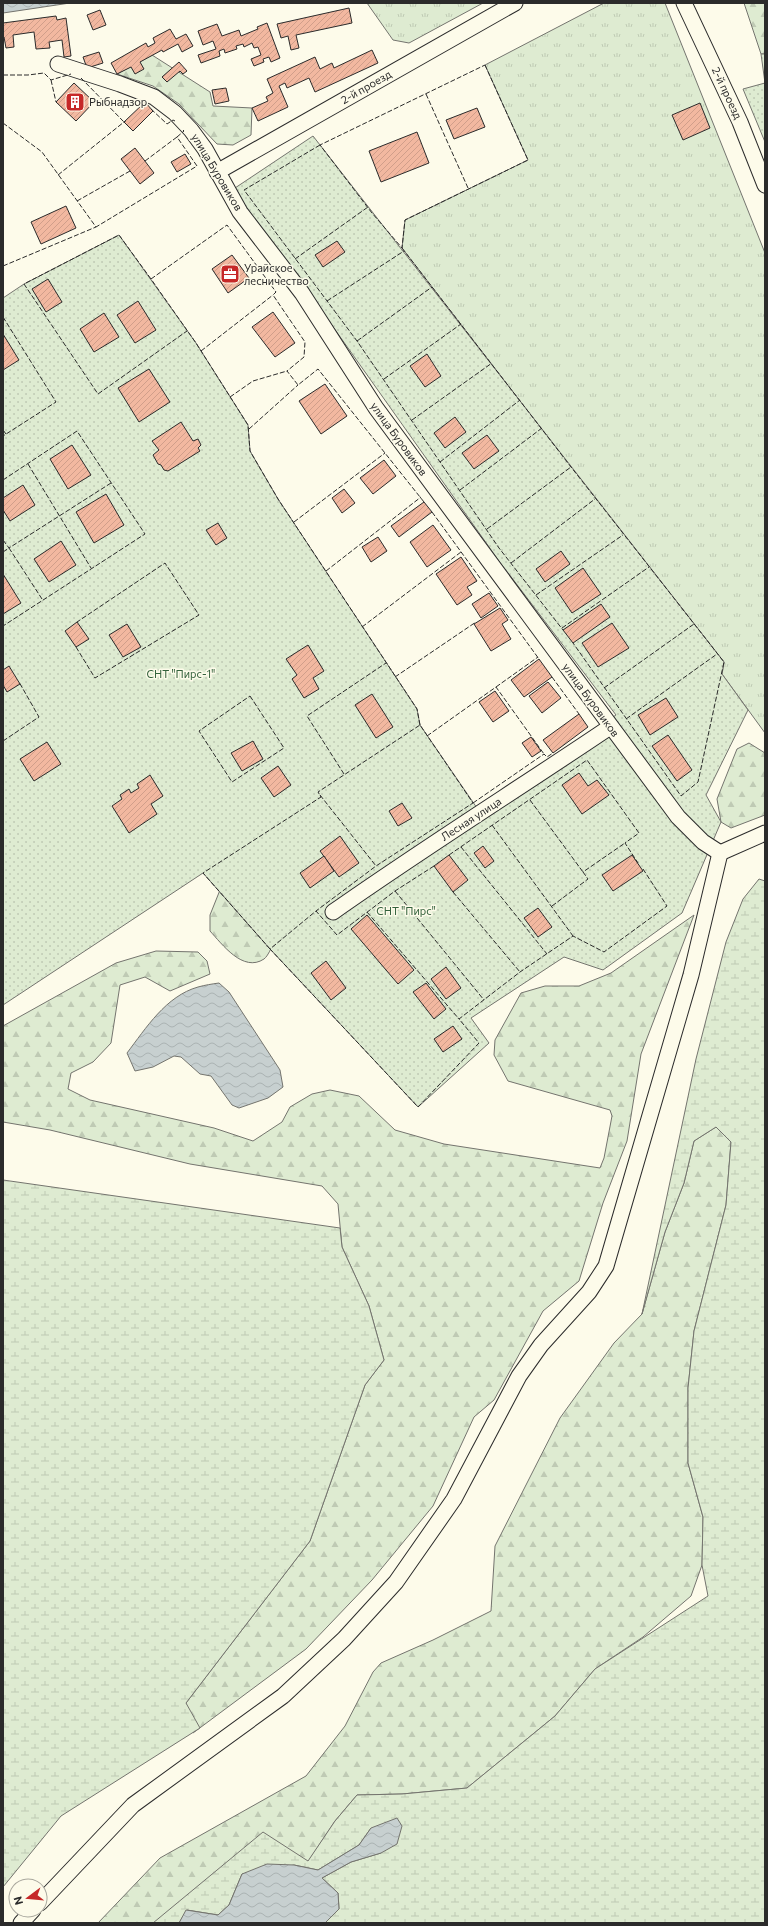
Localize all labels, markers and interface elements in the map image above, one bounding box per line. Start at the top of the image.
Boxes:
street label: 2-й проезд [710,65,745,121]
street label: 2-й проезд [338,67,394,106]
building icon: Рыбнадзор [64,91,86,113]
place label: Рыбнадзор [89,95,147,108]
street label: улица Буровиков [189,131,246,213]
place label: Урайское лесничество [244,261,309,287]
office icon: Урайское лесничество [219,263,241,285]
street label: улица Буровиков [368,399,431,478]
street label: улица Буровиков [560,660,623,739]
park label: СНТ "Пирс-1" [147,667,215,680]
street label: Лесная улица [438,794,503,843]
park label: СНТ "Пирс" [376,904,436,917]
north arrow [8,1878,48,1918]
text: N [11,1895,25,1907]

